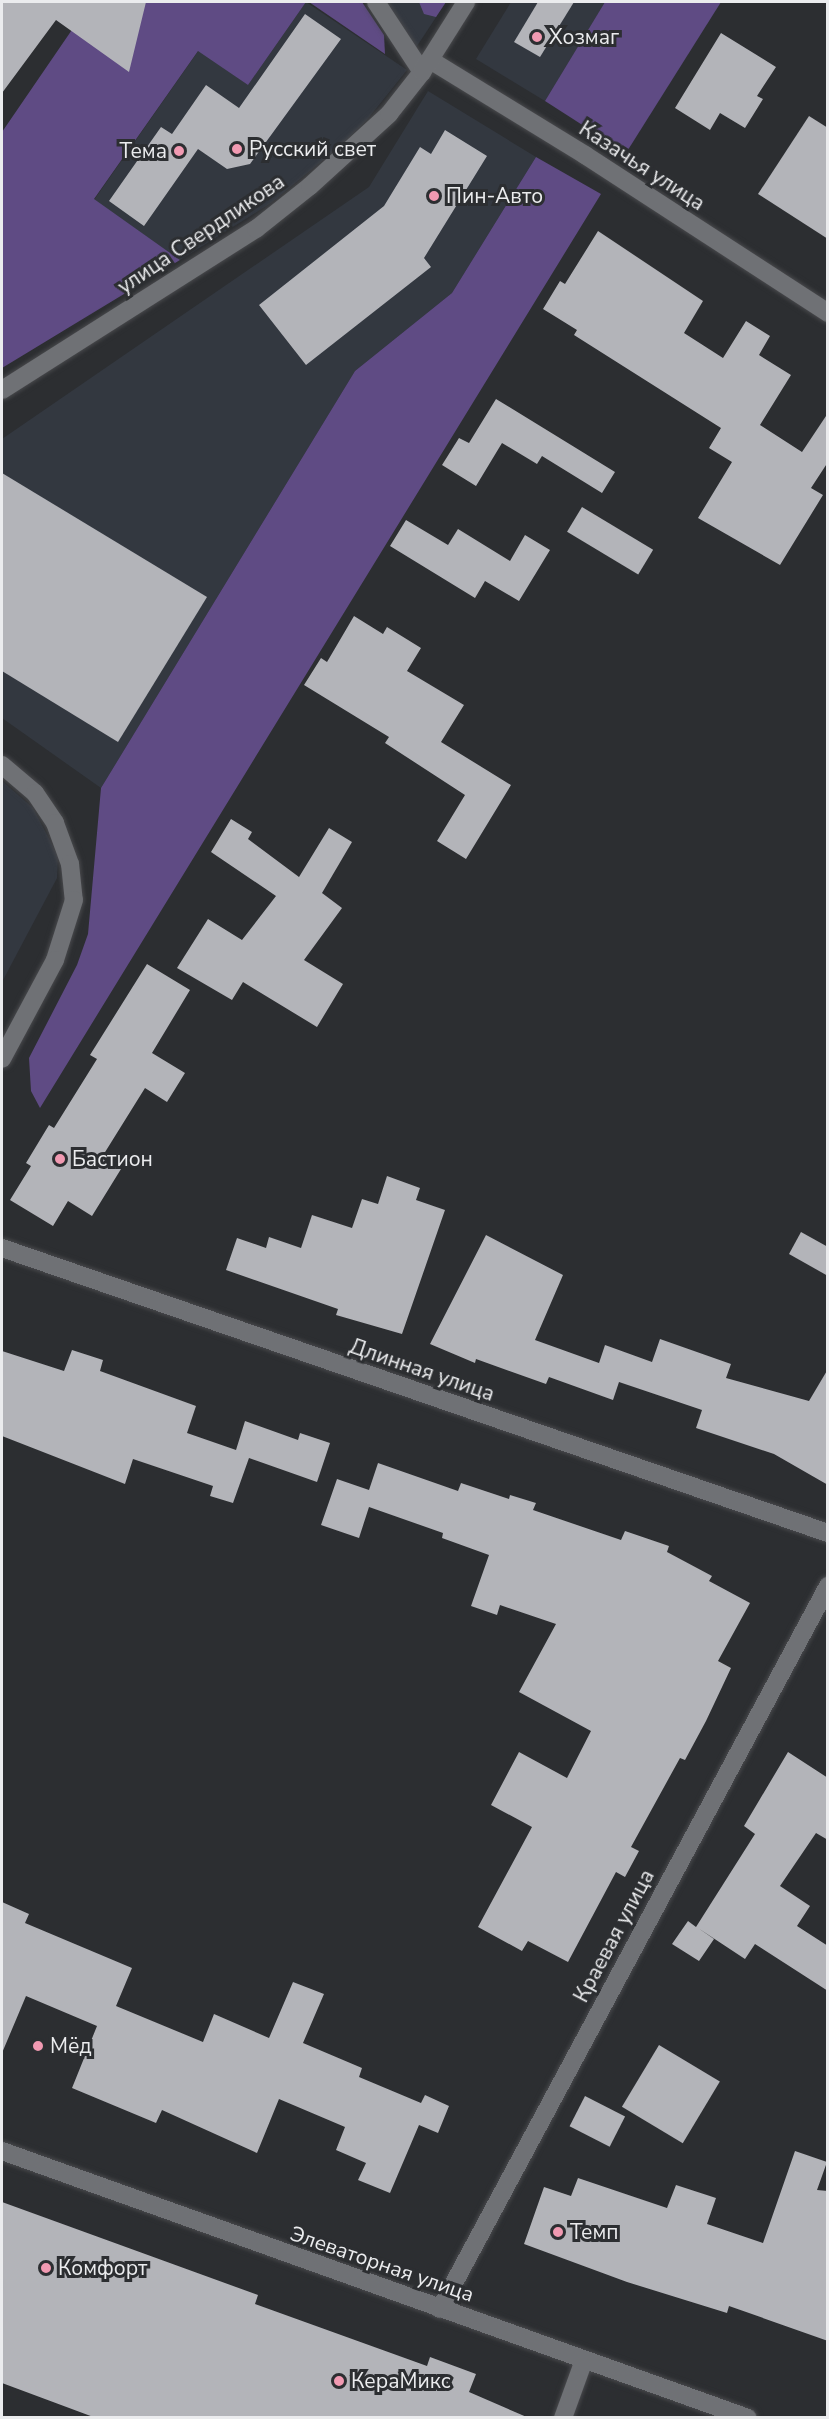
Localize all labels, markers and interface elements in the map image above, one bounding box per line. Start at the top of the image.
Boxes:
place label: Хозмаг [549,24,619,50]
marker: Хозмаг [530,30,544,44]
street label: Казачья улица [574,116,710,216]
place label: Русский свет [249,136,376,162]
place label: Тема [119,138,167,164]
marker: Русский свет [230,142,244,156]
marker: Тема [172,144,186,158]
street label: улица Свердликова [113,169,289,299]
place label: Пин-Авто [446,183,543,209]
marker: Пин-Авто [427,189,441,203]
place label: Бастион [72,1146,153,1172]
marker: Бастион [53,1152,67,1166]
street label: Длинная улица [346,1333,498,1407]
street label: Краевая улица [568,1865,660,2007]
place label: Мёд [50,2033,92,2059]
marker: Мёд [31,2039,45,2053]
place label: Темп [570,2219,619,2245]
street label: Элеваторная улица [287,2221,477,2307]
marker: Темп [551,2225,565,2239]
place label: Комфорт [58,2255,147,2281]
marker: Комфорт [39,2261,53,2275]
place label: КераМикс [351,2368,451,2394]
marker: КераМикс [332,2374,346,2388]

